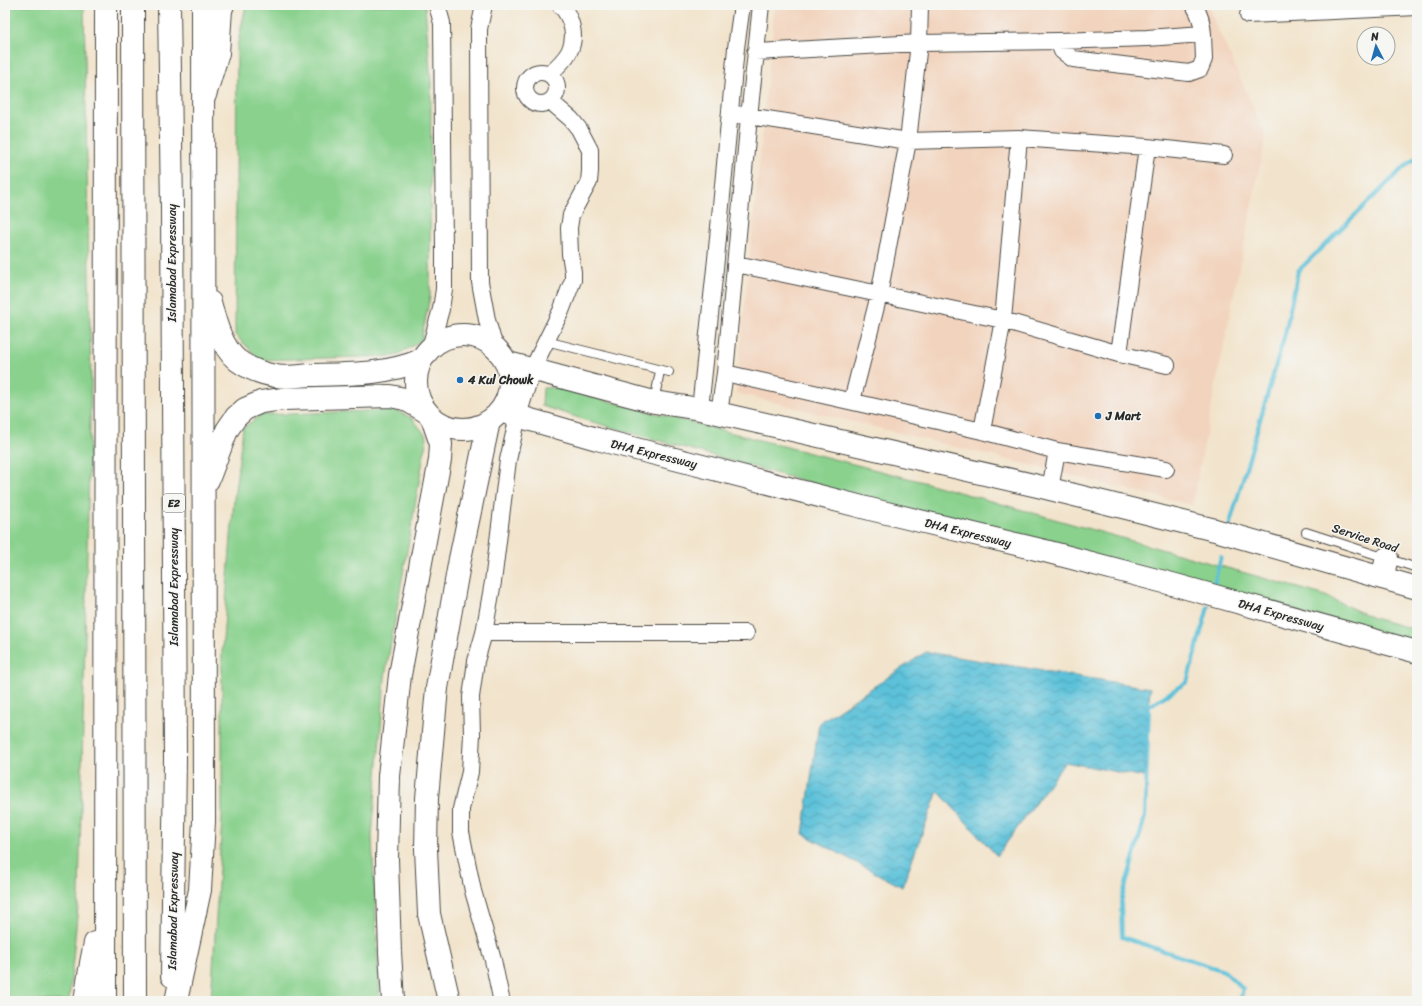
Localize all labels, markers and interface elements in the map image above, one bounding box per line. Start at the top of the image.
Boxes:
north arrow [1356,26,1396,66]
text: N [1369,27,1380,47]
street label: Islamabad Expressway [161,203,183,323]
place label: 4 Kul Chowk [467,369,534,391]
marker: 4 Kul Chowk [455,375,465,385]
place label: J Mart [1105,405,1142,427]
marker: J Mart [1093,411,1103,421]
street label: DHA Expressway [608,433,700,476]
road number: E2 [163,494,185,512]
street label: DHA Expressway [922,512,1014,555]
street label: Service Road [1329,517,1402,560]
street label: Islamabad Expressway [163,527,185,647]
street label: DHA Expressway [1235,592,1327,638]
street label: Islamabad Expressway [161,851,185,971]

